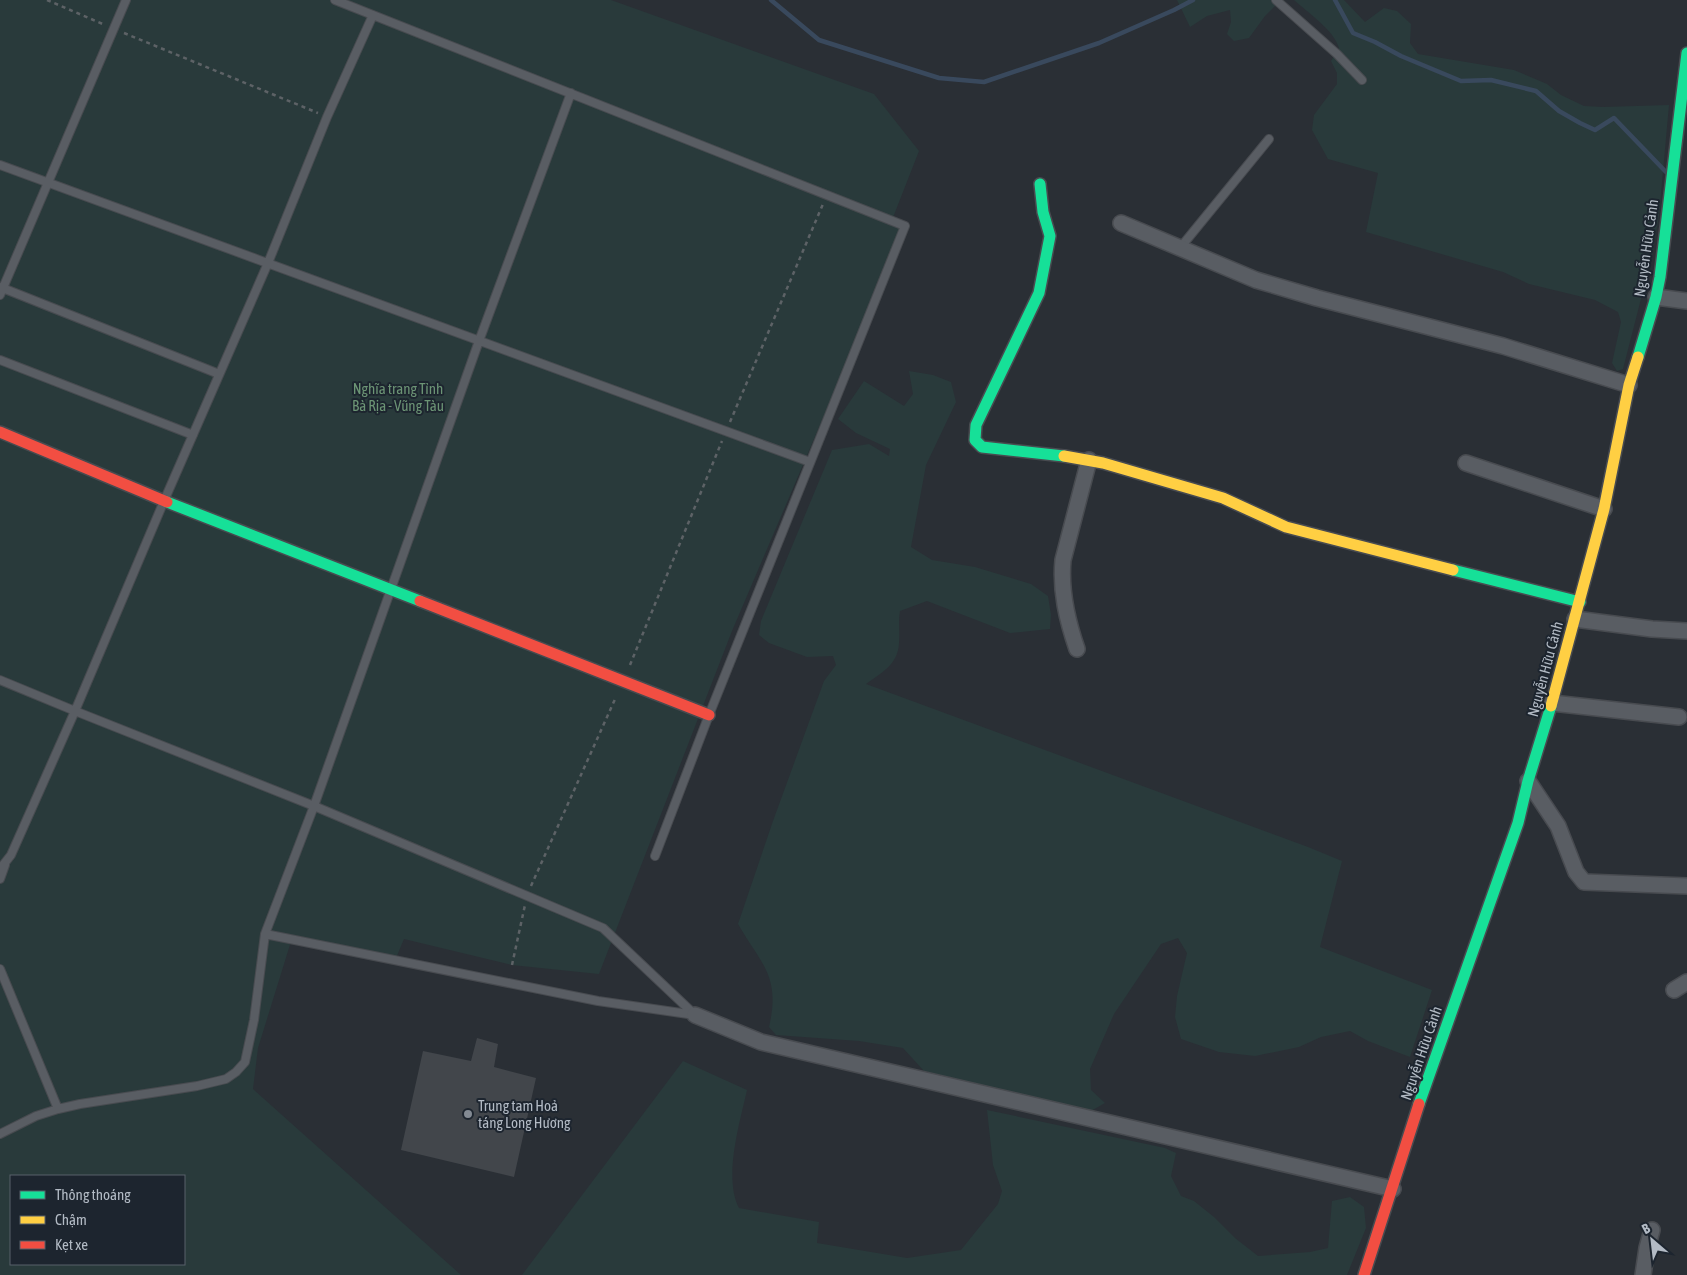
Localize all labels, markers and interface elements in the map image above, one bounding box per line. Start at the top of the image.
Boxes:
street label: Nguyễn Hữu Cảnh [1631,198,1661,298]
park label: Nghĩa trang Tỉnh Bà Rịa - Vũng Tàu [352,380,444,414]
street label: Nguyễn Hữu Cảnh [1524,619,1566,719]
street label: Nguyễn Hữu Cảnh [1397,1004,1445,1102]
place label: Trung tam Hoả táng Long Hương [478,1097,571,1131]
marker: Trung tam Hoả táng Long Hương [462,1108,474,1120]
legend [10,1175,185,1265]
text: Thông thoáng [55,1186,131,1203]
text: Chậm [55,1211,87,1228]
north arrow [1627,1215,1677,1265]
text: B [1639,1220,1653,1237]
text: Kẹt xe [55,1236,88,1253]

